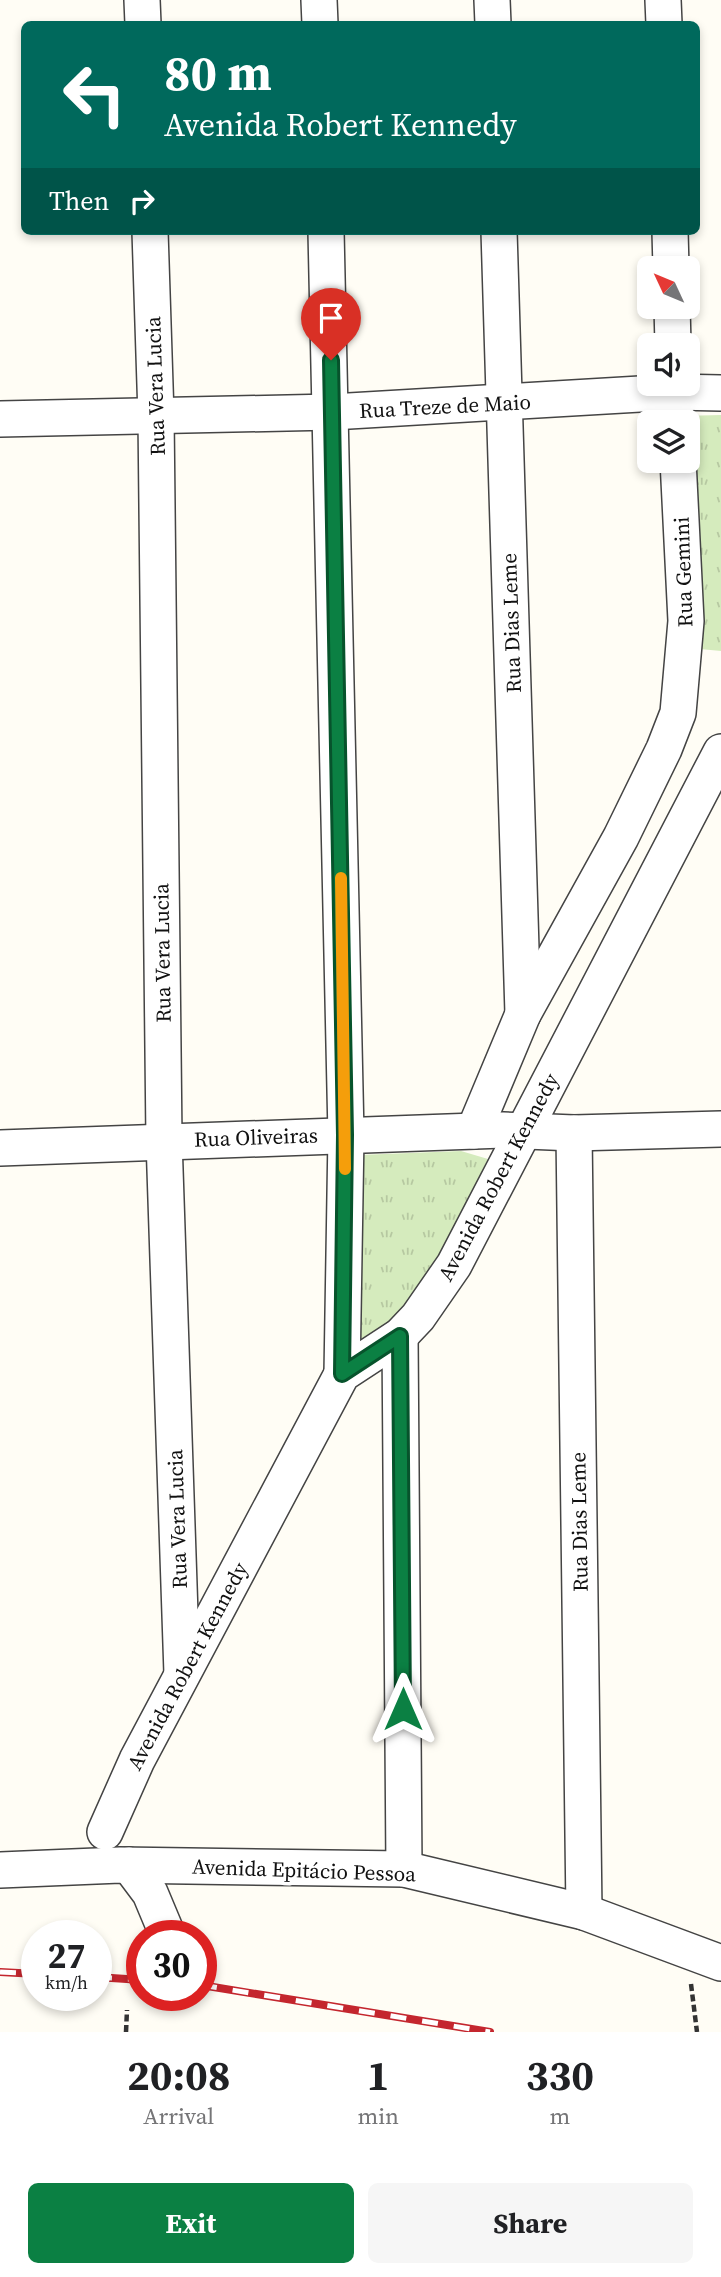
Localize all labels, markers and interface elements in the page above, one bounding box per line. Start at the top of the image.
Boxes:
text: 80 m [164,39,272,106]
icon: left [49,49,140,140]
text: Avenida Robert Kennedy [164,103,517,147]
icon: right [123,182,161,220]
text: Then [49,183,109,219]
north arrow [637,256,700,318]
map controls [637,256,700,473]
pin [301,288,361,360]
icon: arrive [312,299,350,337]
street label: Rua Vera Lucia [138,315,172,456]
button: sound [637,333,700,396]
street label: Rua Treze de Maio [358,387,532,425]
button: layers [637,410,700,473]
street label: Rua Gemini [667,516,699,628]
street label: Rua Dias Leme [494,553,528,693]
street label: Rua Vera Lucia [146,883,178,1023]
street label: Avenida Robert Kennedy [431,1068,565,1286]
street label: Rua Oliveiras [194,1120,318,1154]
street label: Rua Vera Lucia [160,1448,194,1589]
street label: Rua Dias Leme [563,1452,595,1592]
street label: Avenida Robert Kennedy [120,1557,254,1775]
position arrow [366,1672,440,1746]
street label: Avenida Epitácio Pessoa [191,1852,417,1888]
speed limit sign: 30 [126,1920,217,2011]
text: 27 [48,1932,85,1980]
text: km/h [45,1970,88,1995]
text: 20:08 [127,2046,231,2104]
text: 1 [367,2046,390,2104]
text: 330 [526,2046,594,2104]
text: Arrival [143,2100,214,2132]
text: min [357,2100,399,2132]
text: m [550,2100,570,2132]
button: Exit [28,2183,354,2263]
button: Share [368,2183,693,2263]

